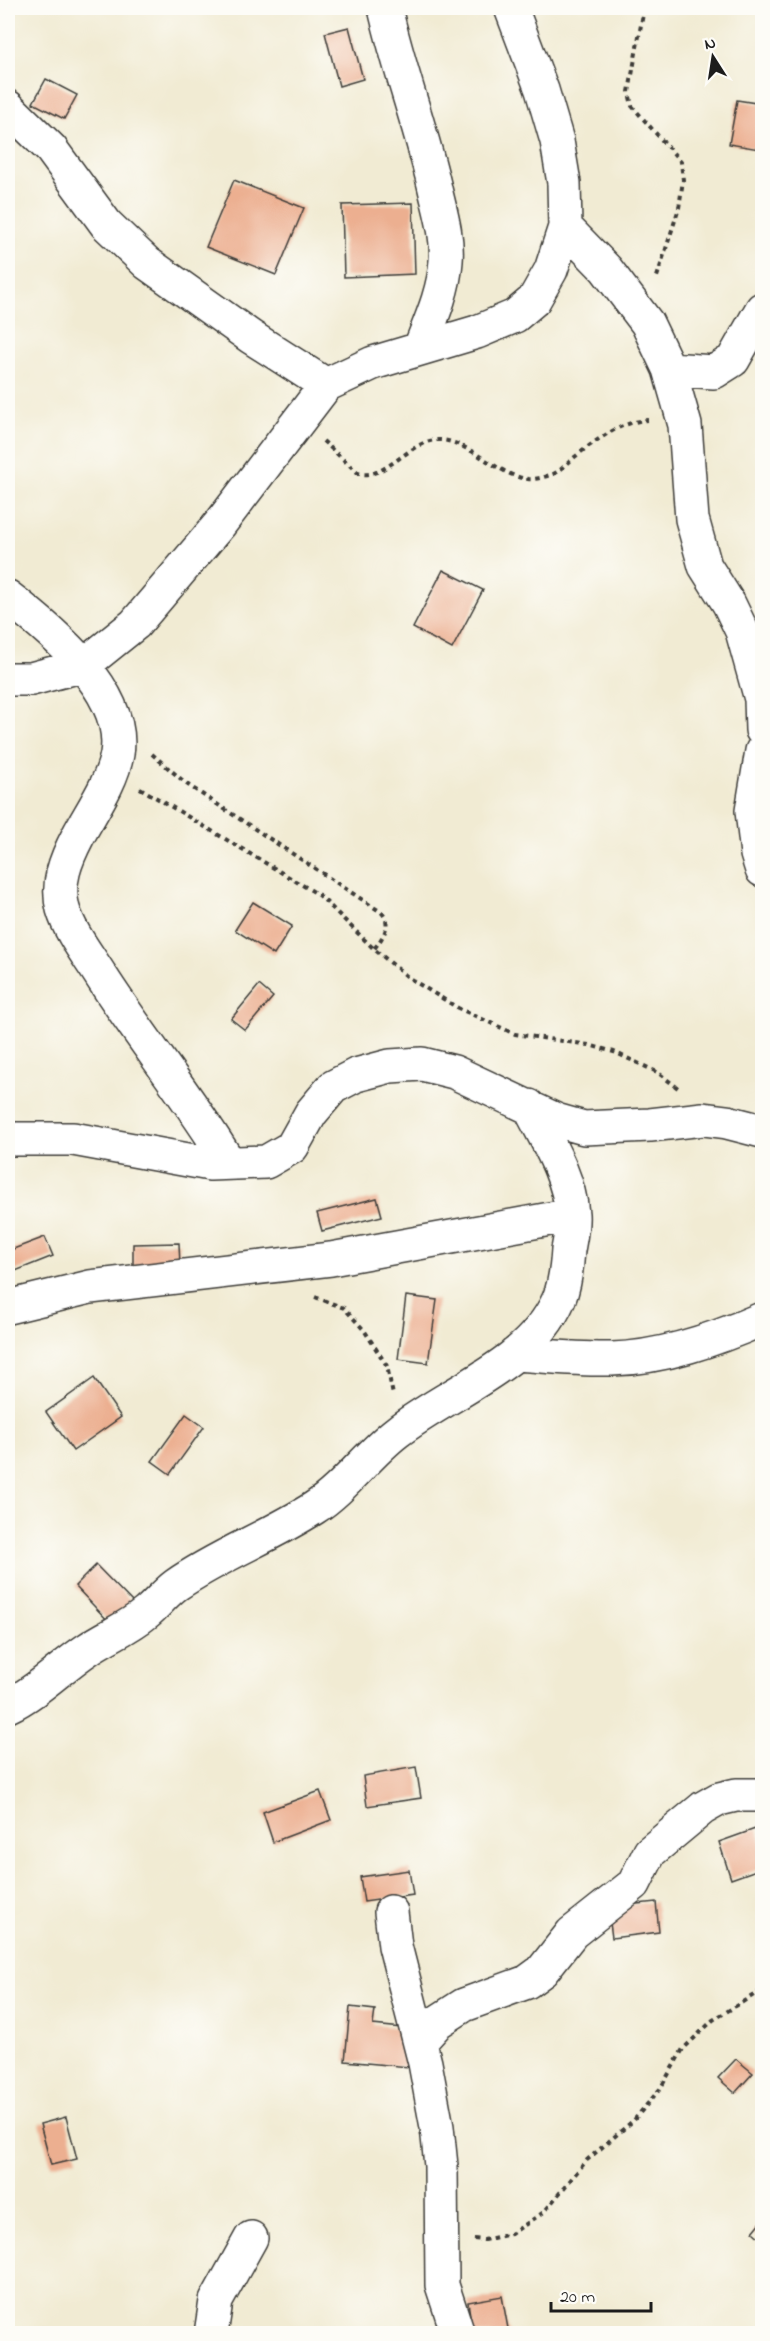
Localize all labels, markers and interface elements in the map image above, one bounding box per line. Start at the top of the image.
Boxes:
north arrow [683,27,743,87]
text: N [703,31,718,57]
scale bar [551,2275,652,2313]
text: 20 m [560,2285,595,2311]

